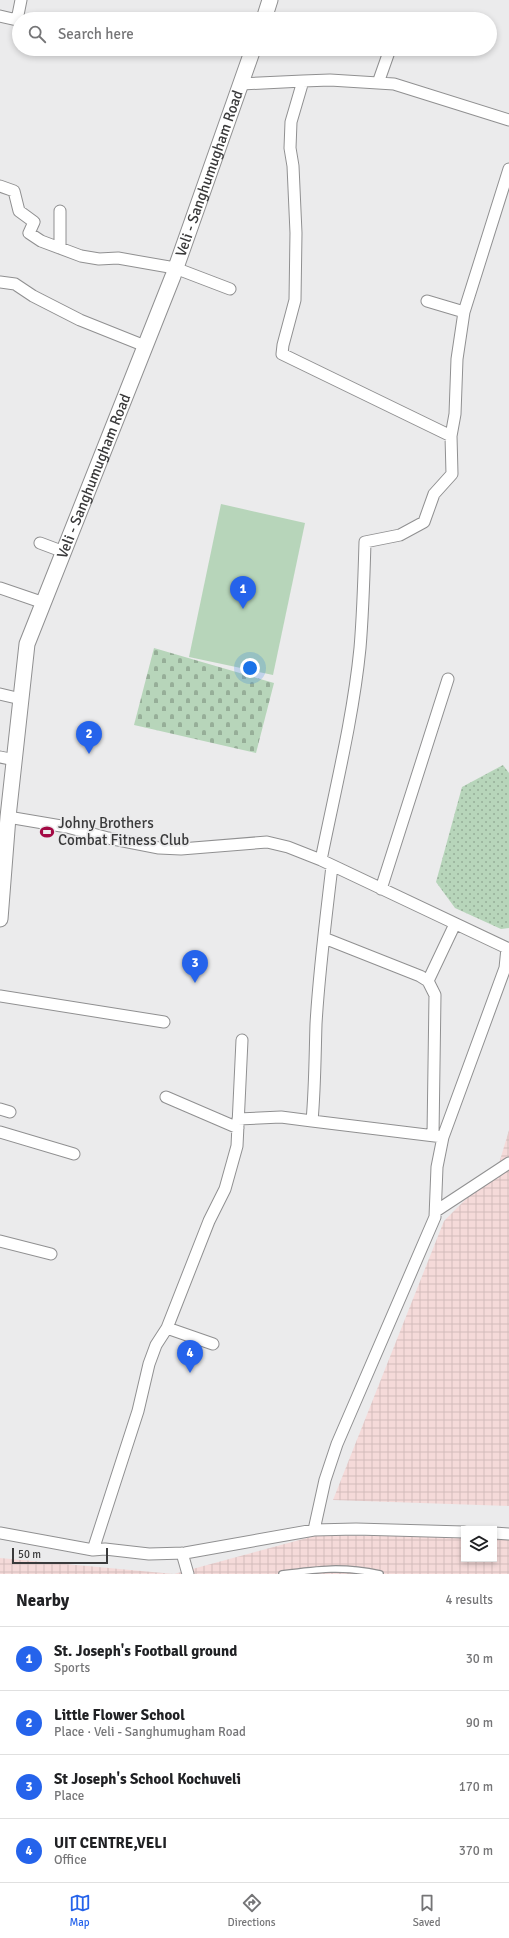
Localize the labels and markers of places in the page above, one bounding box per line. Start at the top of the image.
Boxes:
pin: 1 [230,576,256,609]
pin: 2 [76,721,102,754]
place label: Johny Brothers Combat Fitness Club [58,814,189,849]
sports icon: Johny Brothers Combat Fitness Club [39,824,55,840]
pin: 3 [182,950,208,983]
pin: 4 [177,1340,203,1373]

